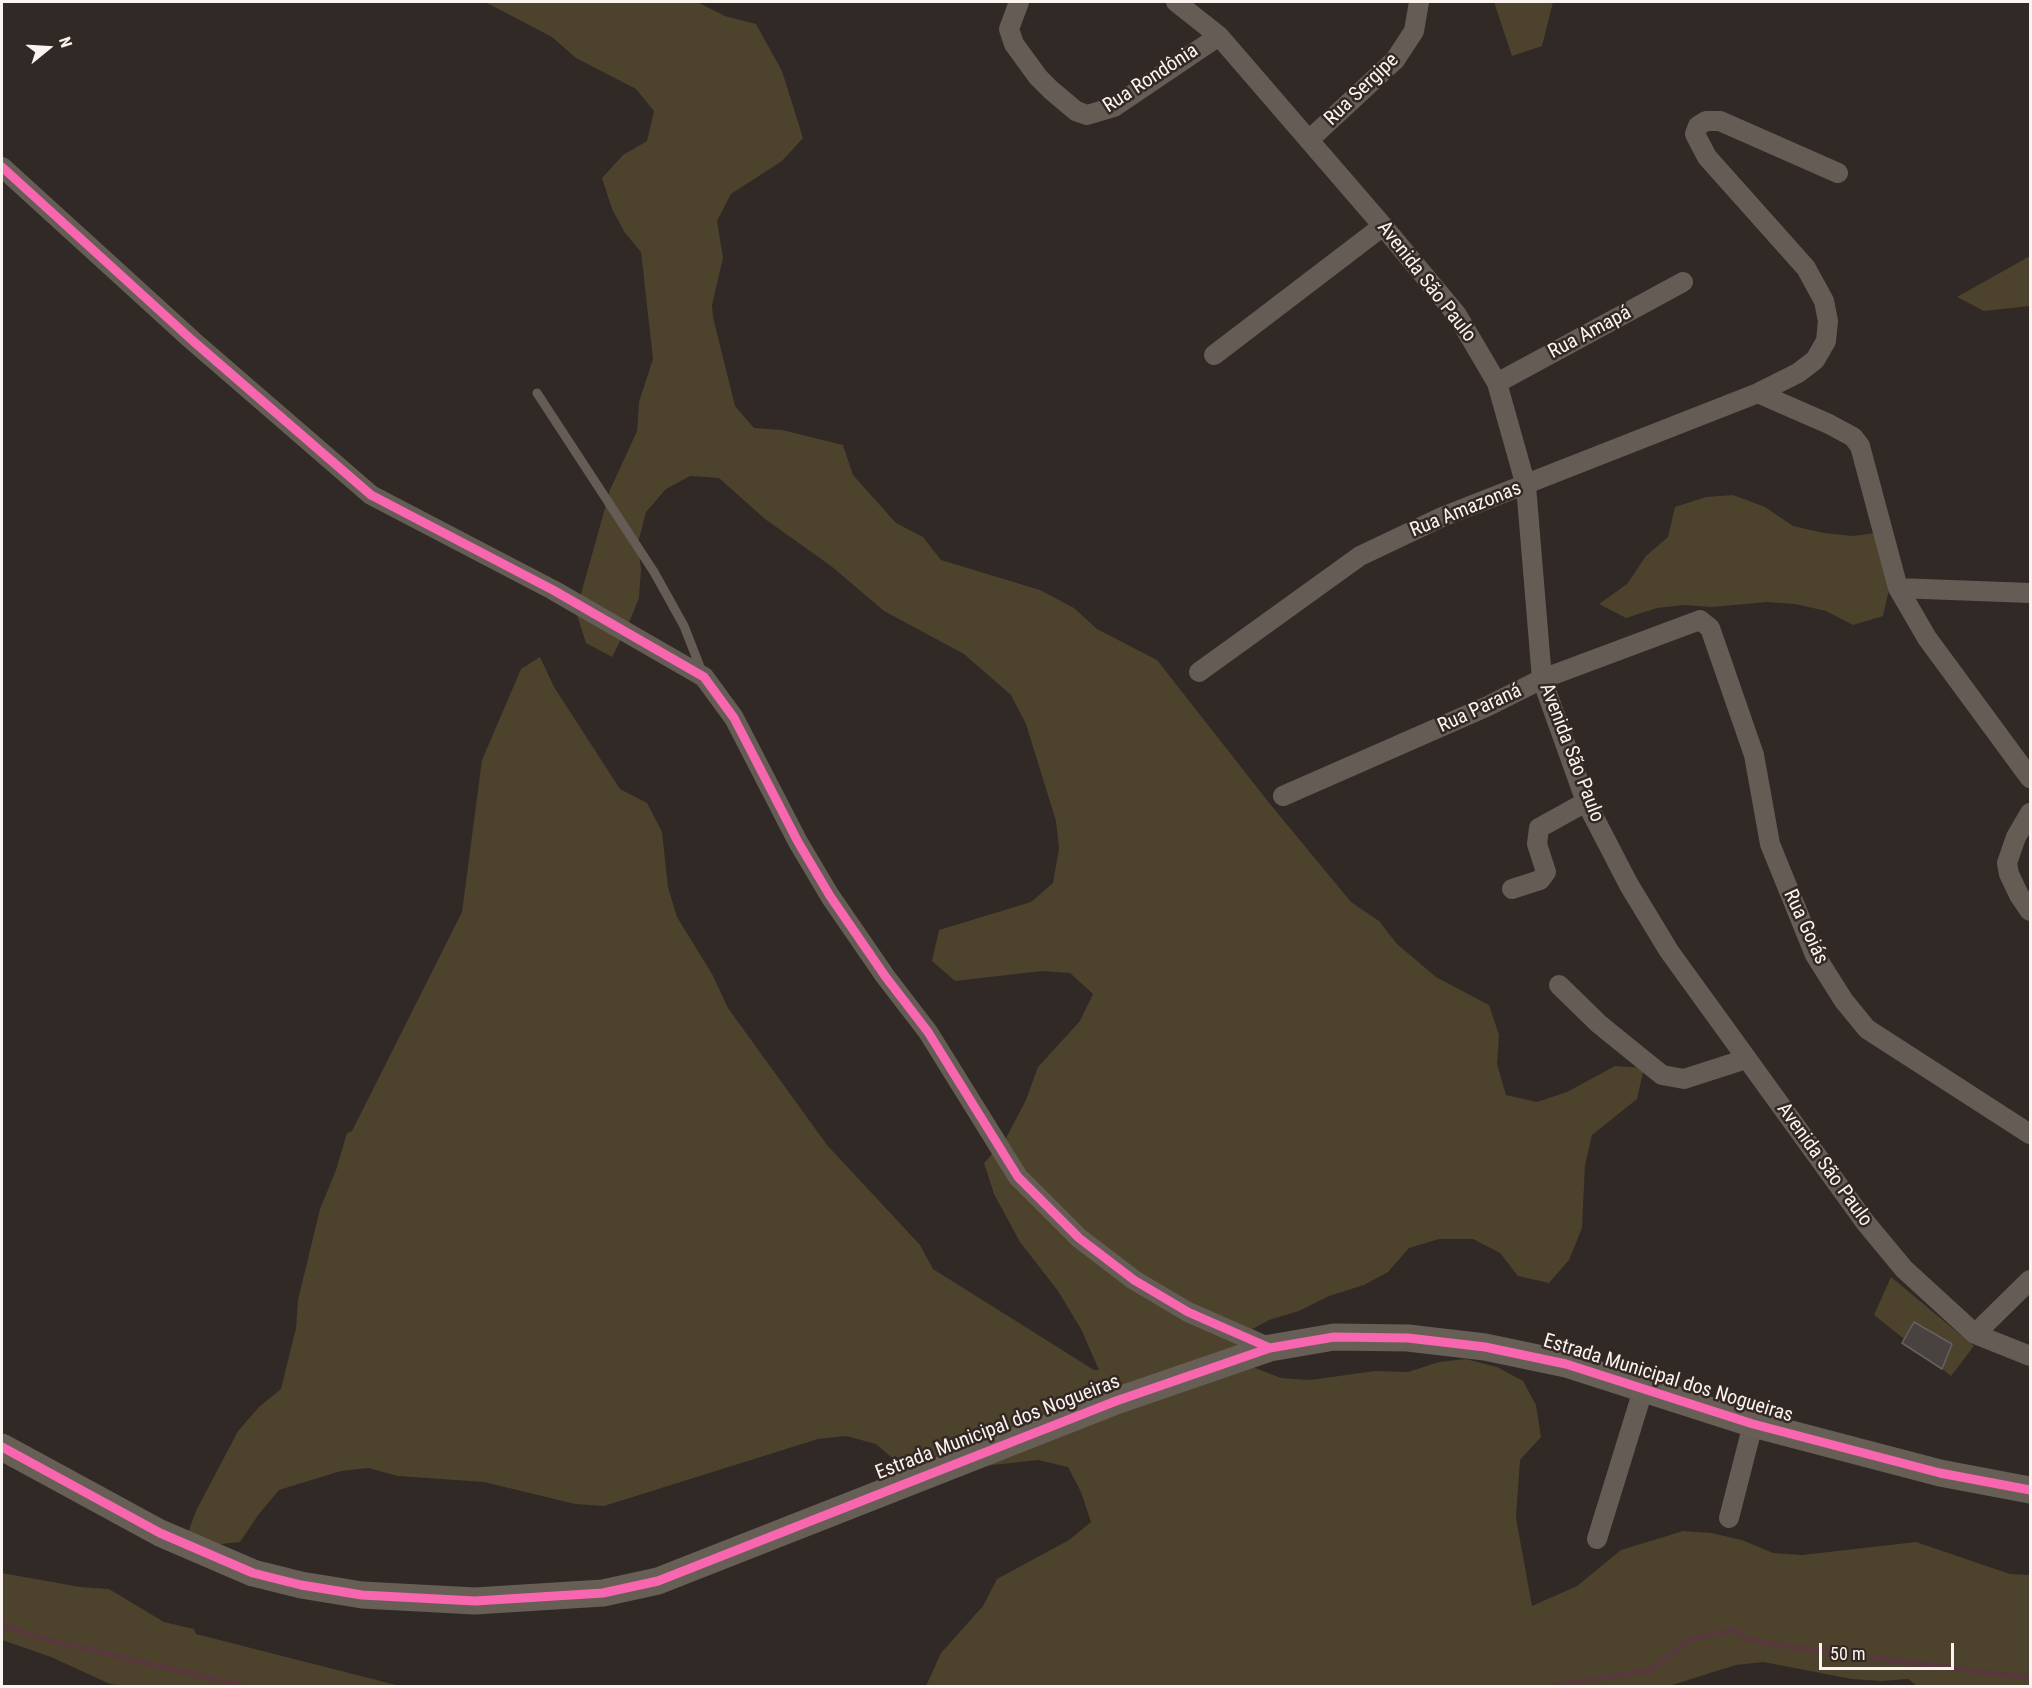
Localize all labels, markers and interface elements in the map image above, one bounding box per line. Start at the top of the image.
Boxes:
north arrow [18,18,78,78]
text: N [55,35,76,50]
street label: Rua Rondônia [1099,39,1203,119]
street label: Rua Sergipe [1320,49,1404,131]
street label: Avenida São Paulo [1371,217,1481,347]
street label: Rua Amapá [1545,301,1635,365]
street label: Rua Amazonas [1407,477,1525,543]
street label: Rua Paraná [1434,679,1526,739]
street label: Avenida São Paulo [1534,680,1608,826]
street label: Rua Goiás [1777,886,1833,968]
street label: Avenida São Paulo [1771,1099,1877,1231]
street label: Estrada Municipal dos Nogueiras [1540,1330,1796,1428]
street label: Estrada Municipal dos Nogueiras [872,1370,1124,1486]
scale bar [1822,1631,1957,1669]
text: 50 m [1830,1643,1865,1664]

